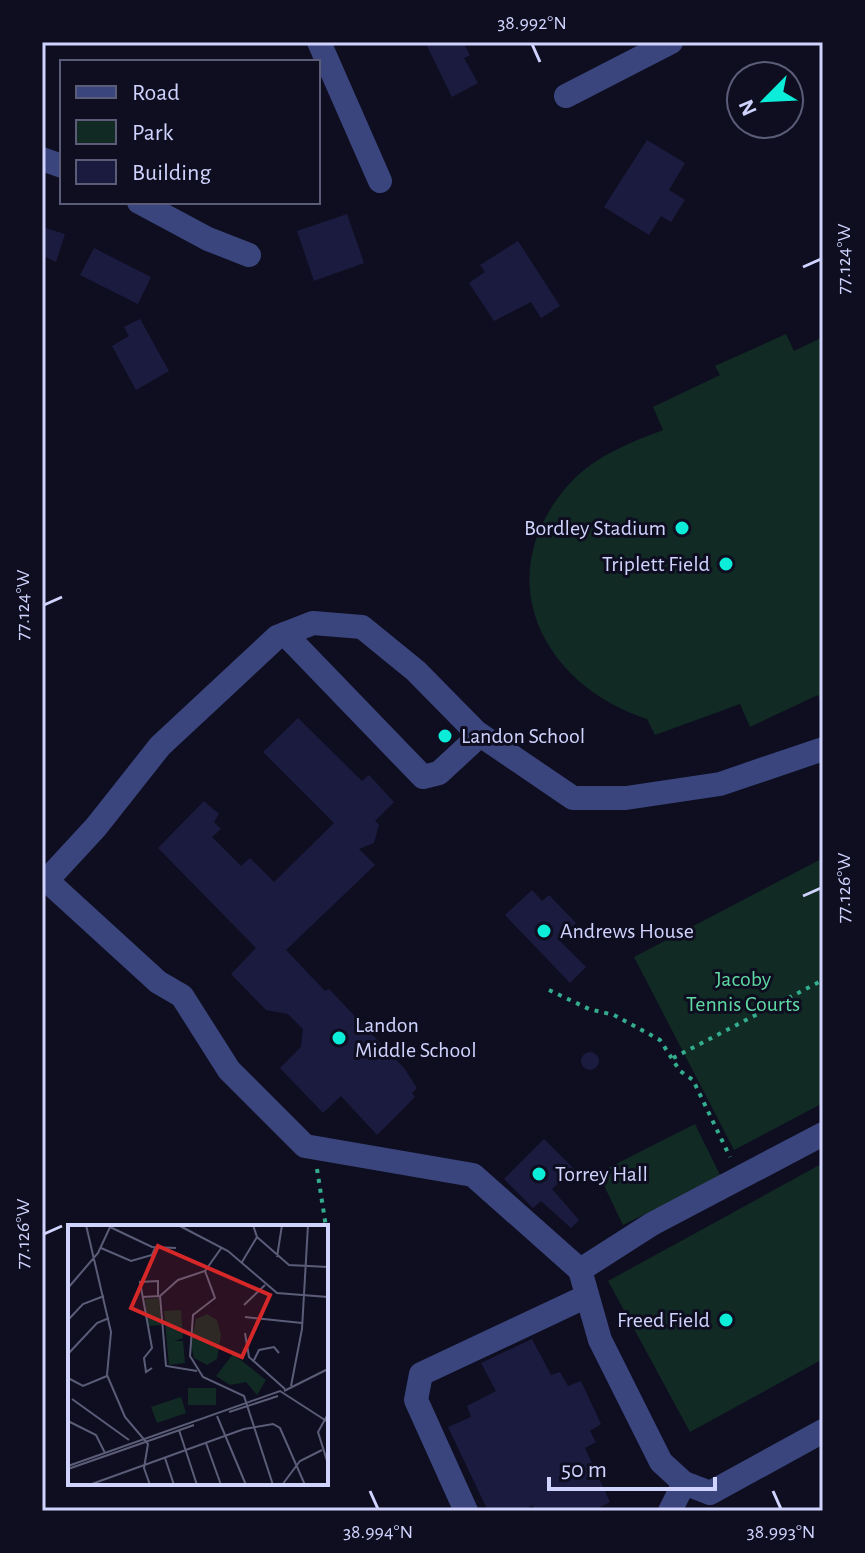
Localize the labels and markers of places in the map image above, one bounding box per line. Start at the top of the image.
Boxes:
place label: Bordley Stadium [524,517,666,539]
marker: Bordley Stadium [673,519,691,537]
place label: Triplett Field [602,553,710,575]
marker: Triplett Field [717,555,735,573]
place label: Landon School [461,725,585,747]
marker: Landon School [436,727,454,745]
place label: Andrews House [560,920,694,942]
marker: Andrews House [535,922,553,940]
place label: Landon Middle School [355,1014,477,1061]
marker: Landon Middle School [330,1029,348,1047]
place label: Torrey Hall [555,1163,648,1185]
marker: Torrey Hall [530,1165,548,1183]
place label: Freed Field [617,1309,710,1331]
marker: Freed Field [717,1311,735,1329]

